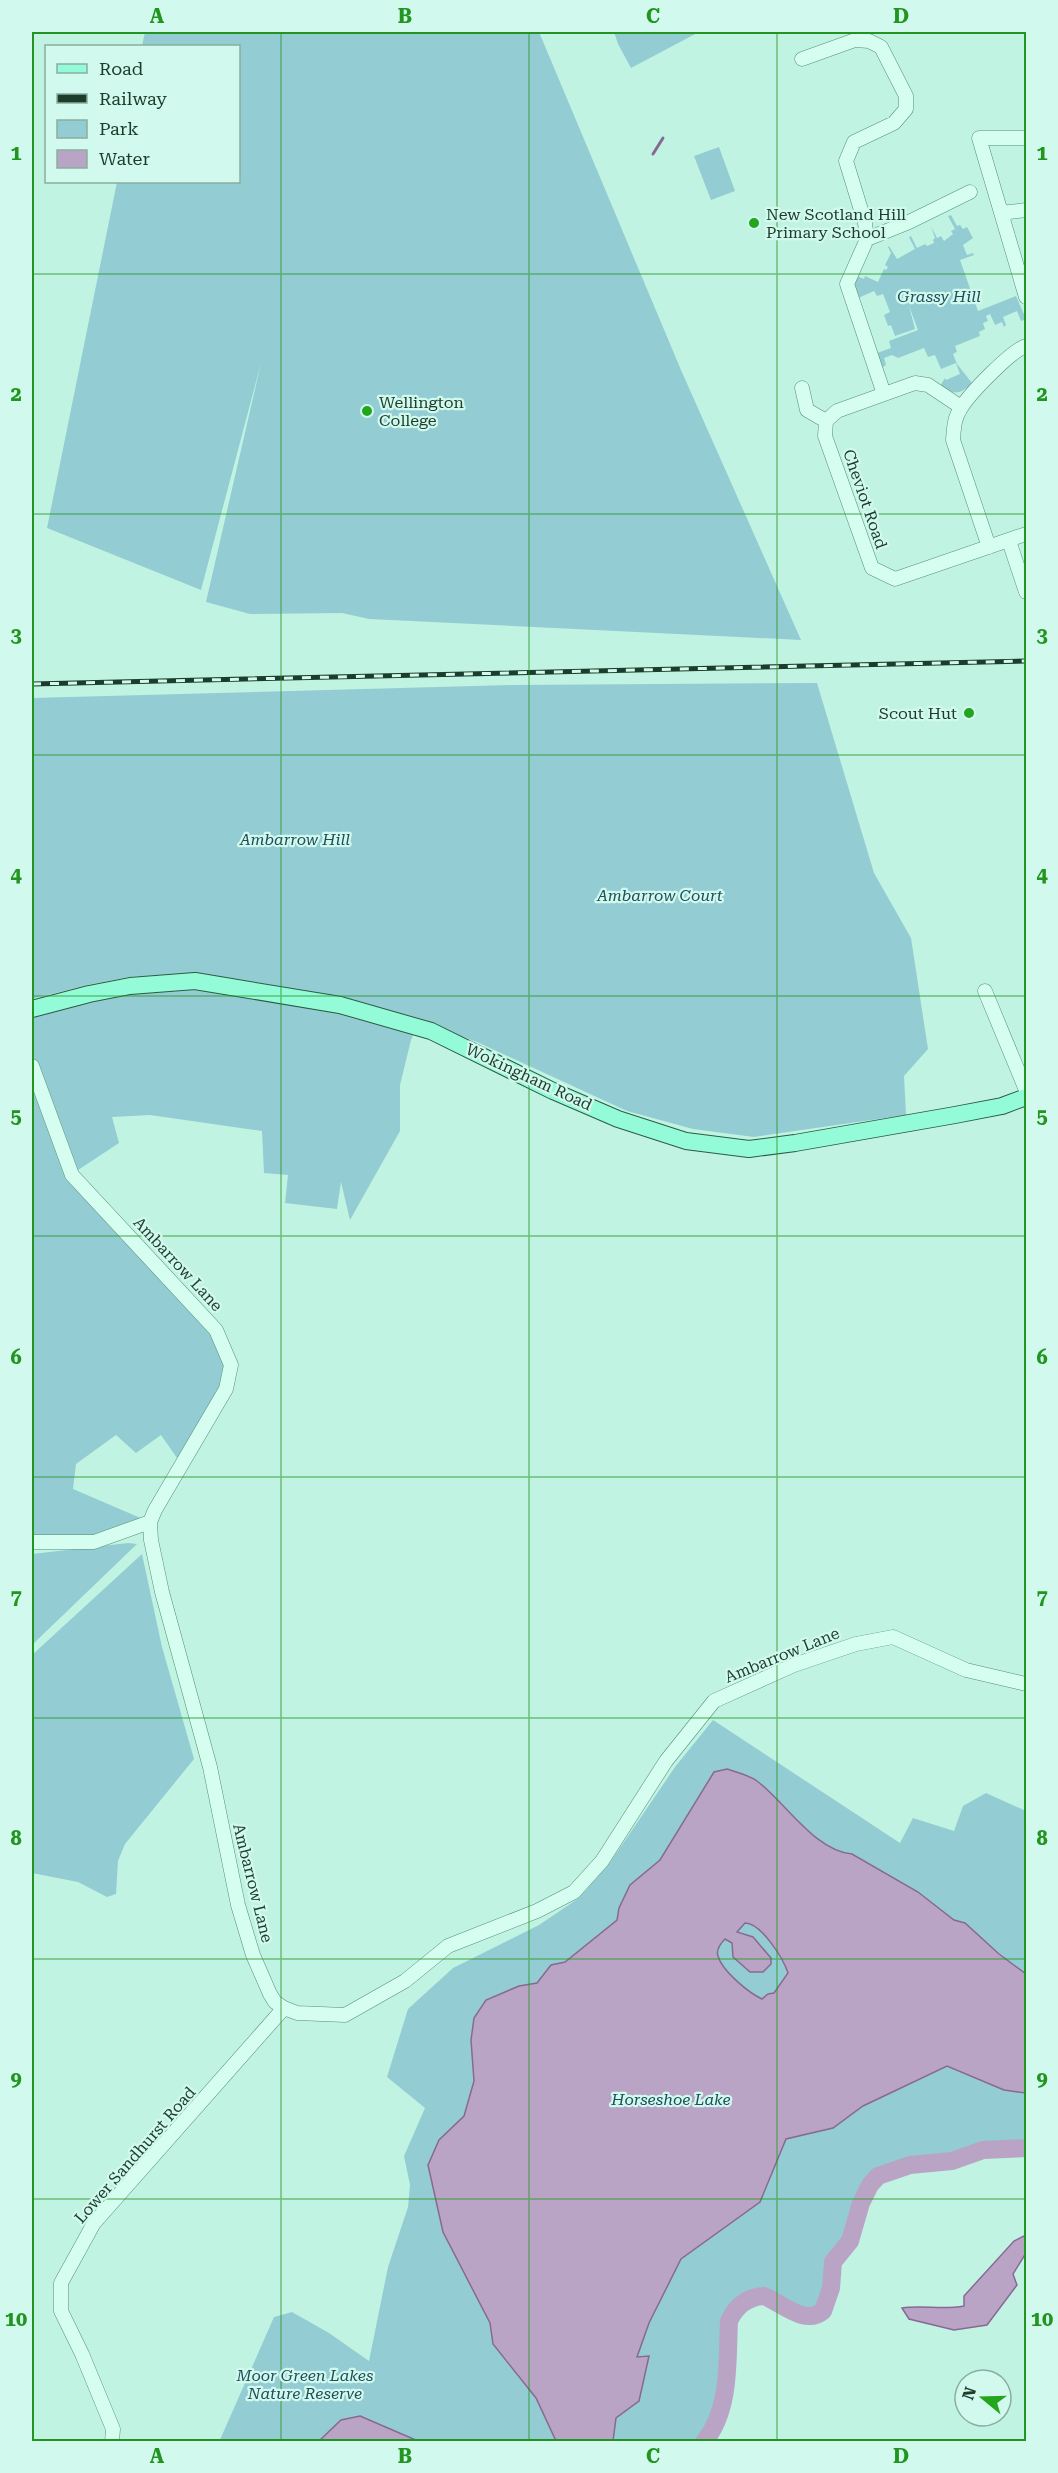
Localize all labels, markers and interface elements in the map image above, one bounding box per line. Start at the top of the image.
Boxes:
text: A [150,4,165,28]
text: B [398,4,412,28]
text: C [646,4,660,28]
text: D [893,4,909,28]
legend [45,45,240,183]
text: Road [99,58,144,79]
text: Railway [99,88,167,109]
text: Park [99,118,139,139]
text: 1 [10,141,22,165]
text: 1 [1036,141,1048,165]
text: Water [99,148,150,169]
place label: New Scotland Hill Primary School [766,205,906,242]
marker: New Scotland Hill Primary School [747,216,761,230]
park label: Grassy Hill [897,287,981,306]
text: 2 [10,382,22,406]
text: 2 [1036,382,1048,406]
place label: Wellington College [379,393,464,430]
marker: Wellington College [360,404,374,418]
street label: Cheviot Road [839,447,891,551]
text: 3 [10,623,22,647]
text: 3 [1036,623,1048,647]
place label: Scout Hut [879,704,957,723]
marker: Scout Hut [962,706,976,720]
park label: Ambarrow Hill [239,830,350,849]
text: 4 [10,863,22,887]
text: 4 [1036,863,1048,887]
park label: Ambarrow Court [596,886,723,905]
street label: Wokingham Road [463,1039,595,1115]
text: 5 [10,1104,22,1128]
text: 5 [1036,1104,1048,1128]
street label: Ambarrow Lane [129,1213,227,1315]
text: 6 [10,1345,22,1369]
text: 6 [1036,1345,1048,1369]
text: 7 [10,1585,22,1609]
text: 7 [1036,1585,1048,1609]
street label: Ambarrow Lane [722,1623,842,1687]
street label: Ambarrow Lane [229,1822,277,1945]
text: 8 [10,1826,22,1850]
text: 8 [1036,1826,1048,1850]
text: 9 [10,2067,22,2091]
text: 9 [1036,2067,1048,2091]
street label: Lower Sandhurst Road [70,2083,200,2227]
park label: Horseshoe Lake [610,2090,731,2109]
text: 10 [5,2307,27,2331]
text: 10 [1031,2307,1053,2331]
park label: Moor Green Lakes Nature Reserve [235,2366,374,2403]
north arrow [953,2368,1013,2428]
text: N [958,2384,980,2402]
text: A [150,2444,165,2468]
text: B [398,2444,412,2468]
text: C [646,2444,660,2468]
text: D [893,2444,909,2468]

